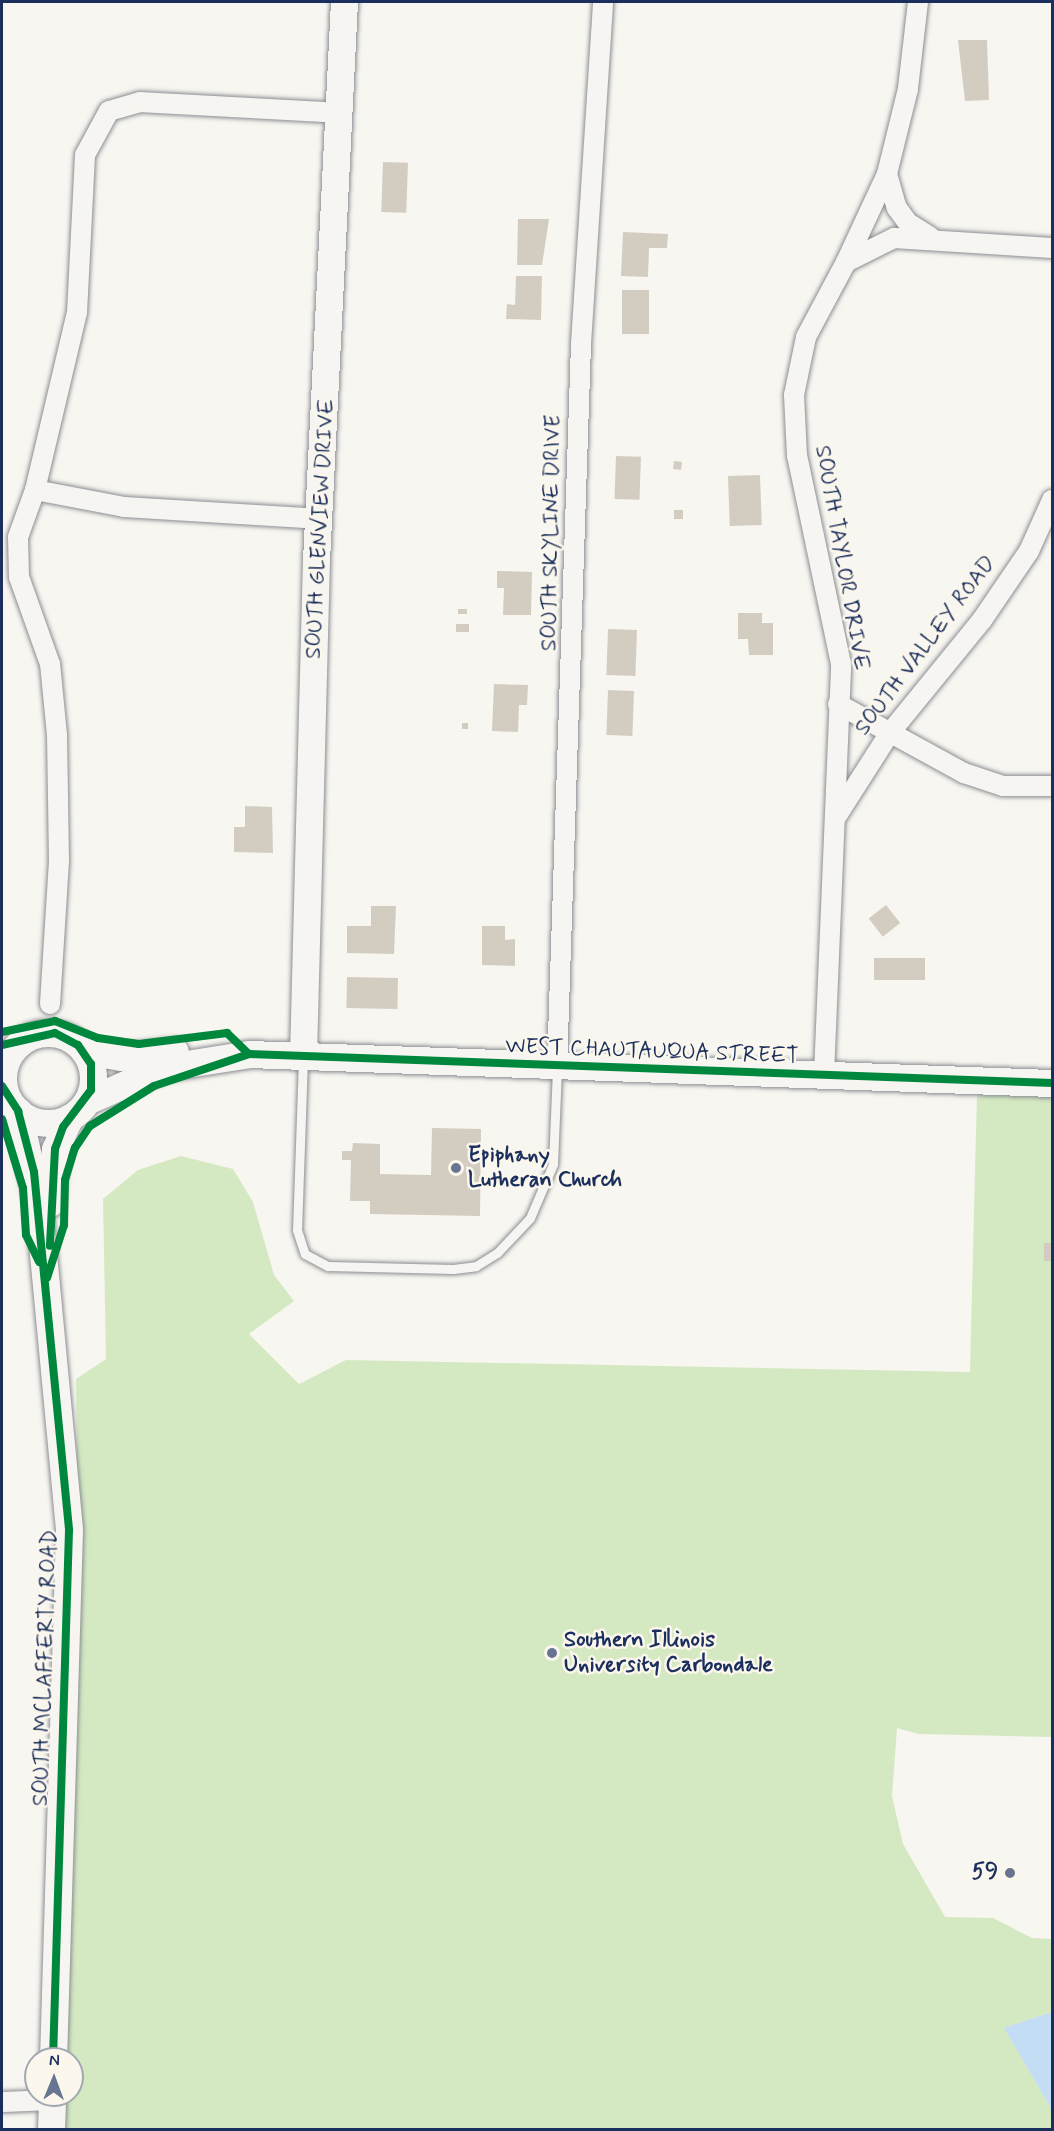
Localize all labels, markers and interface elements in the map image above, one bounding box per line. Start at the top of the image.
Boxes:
street label: SOUTH GLENVIEW DRIVE [301,398,341,660]
street label: SOUTH SKYLINE DRIVE [537,410,567,656]
street label: SOUTH TAYLOR DRIVE [808,443,874,673]
street label: SOUTH VALLEY ROAD [850,551,1002,741]
street label: WEST CHAUTAUQUA STREET [505,1034,799,1070]
place label: Epiphany Lutheran Church [468,1142,627,1194]
marker: Epiphany Lutheran Church [449,1161,463,1175]
street label: SOUTH MCLAFFERTY ROAD [28,1531,64,1805]
place label: Southern Illinois University Carbondale [564,1627,773,1678]
marker: Southern Illinois University Carbondale [545,1646,559,1660]
place label: 59 [972,1860,998,1886]
marker: 59 [1003,1866,1017,1880]
north arrow [24,2047,84,2107]
text: N [49,2050,60,2071]

